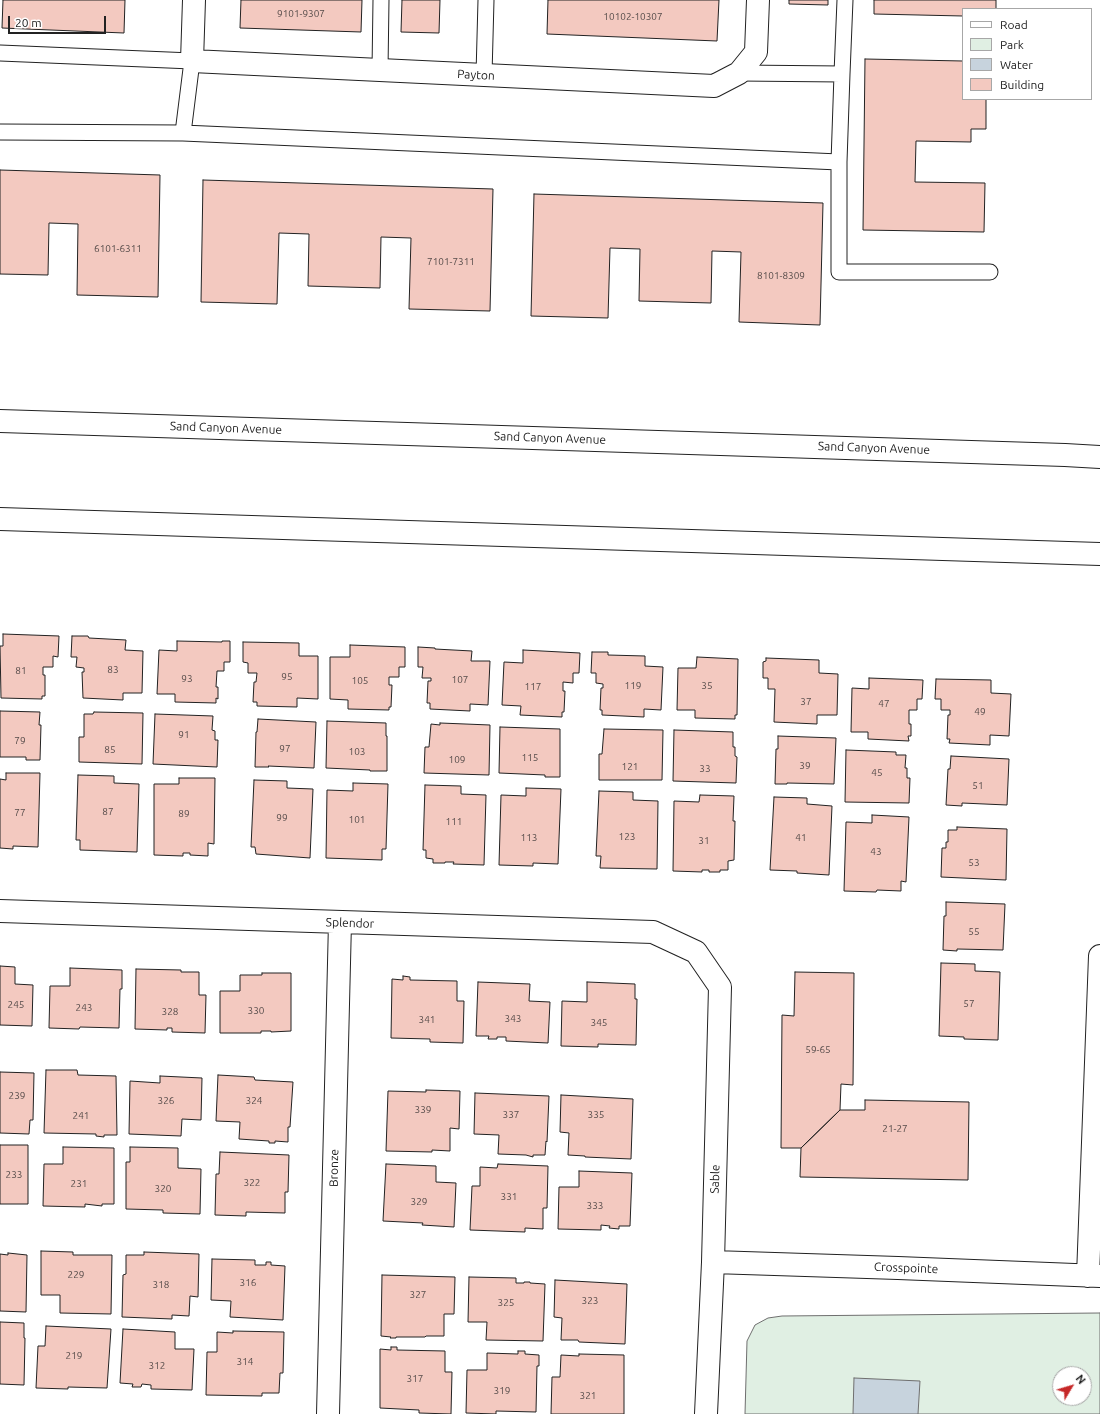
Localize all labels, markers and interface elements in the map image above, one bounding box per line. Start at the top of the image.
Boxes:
scale bar [10,8,108,34]
house number: 9101-9307 [277,8,325,20]
legend [962,8,1092,100]
house number: 10102-10307 [603,11,663,23]
text: 20 m [15,16,42,29]
text: Road [1000,18,1028,31]
text: Park [1000,38,1024,51]
text: Water [1000,58,1033,71]
street label: Payton [457,67,495,83]
text: Building [1000,78,1044,91]
house number: 6101-6311 [94,243,142,255]
house number: 7101-7311 [427,256,475,268]
house number: 8101-8309 [757,270,805,282]
street label: Sand Canyon Avenue [170,419,282,437]
street label: Sand Canyon Avenue [494,429,606,447]
street label: Sand Canyon Avenue [818,439,930,457]
house number: 83 [107,664,119,676]
house number: 81 [15,665,27,677]
house number: 95 [281,671,293,683]
house number: 93 [181,673,193,685]
house number: 107 [452,674,468,686]
house number: 105 [352,675,368,687]
house number: 119 [625,680,641,692]
house number: 35 [701,680,713,692]
house number: 117 [525,681,541,693]
house number: 37 [800,696,812,708]
house number: 47 [878,698,890,710]
house number: 49 [974,706,986,718]
house number: 91 [178,729,190,741]
house number: 79 [14,735,26,747]
house number: 97 [279,743,291,755]
house number: 85 [104,744,116,756]
house number: 103 [349,746,365,758]
house number: 115 [522,752,538,764]
house number: 109 [449,754,465,766]
house number: 39 [799,760,811,772]
house number: 121 [622,761,638,773]
house number: 33 [699,763,711,775]
house number: 45 [871,767,883,779]
house number: 51 [972,780,984,792]
house number: 87 [102,806,114,818]
house number: 77 [14,807,26,819]
house number: 89 [178,808,190,820]
house number: 99 [276,812,288,824]
house number: 101 [349,814,365,826]
house number: 111 [446,816,462,828]
house number: 123 [619,831,635,843]
house number: 113 [521,832,537,844]
house number: 41 [795,832,807,844]
house number: 31 [698,835,710,847]
house number: 43 [870,846,882,858]
house number: 53 [968,857,980,869]
street label: Splendor [326,915,374,931]
house number: 55 [968,926,980,938]
house number: 57 [963,998,975,1010]
house number: 245 [8,999,24,1011]
house number: 243 [76,1002,92,1014]
house number: 330 [248,1005,264,1017]
house number: 328 [162,1006,178,1018]
house number: 343 [505,1013,521,1025]
house number: 341 [419,1014,435,1026]
house number: 345 [591,1017,607,1029]
house number: 59-65 [805,1044,831,1056]
house number: 239 [9,1090,25,1102]
house number: 326 [158,1095,174,1107]
house number: 324 [246,1095,262,1107]
house number: 339 [415,1104,431,1116]
house number: 337 [503,1109,519,1121]
house number: 335 [588,1109,604,1121]
house number: 241 [73,1110,89,1122]
house number: 21-27 [882,1123,908,1135]
street label: Bronze [326,1149,342,1187]
street label: Sable [707,1164,723,1194]
house number: 233 [6,1169,22,1181]
house number: 322 [244,1177,260,1189]
house number: 231 [71,1178,87,1190]
house number: 320 [155,1183,171,1195]
house number: 331 [501,1191,517,1203]
house number: 329 [411,1196,427,1208]
house number: 333 [587,1200,603,1212]
street label: Crosspointe [874,1260,938,1276]
house number: 229 [68,1269,84,1281]
house number: 316 [240,1277,256,1289]
house number: 318 [153,1279,169,1291]
house number: 327 [410,1289,426,1301]
house number: 323 [582,1295,598,1307]
house number: 325 [498,1297,514,1309]
house number: 219 [66,1350,82,1362]
house number: 314 [237,1356,253,1368]
house number: 312 [149,1360,165,1372]
north arrow [1052,1366,1092,1406]
text: N [1073,1372,1088,1386]
house number: 317 [407,1373,423,1385]
house number: 319 [494,1385,510,1397]
house number: 321 [580,1390,596,1402]

